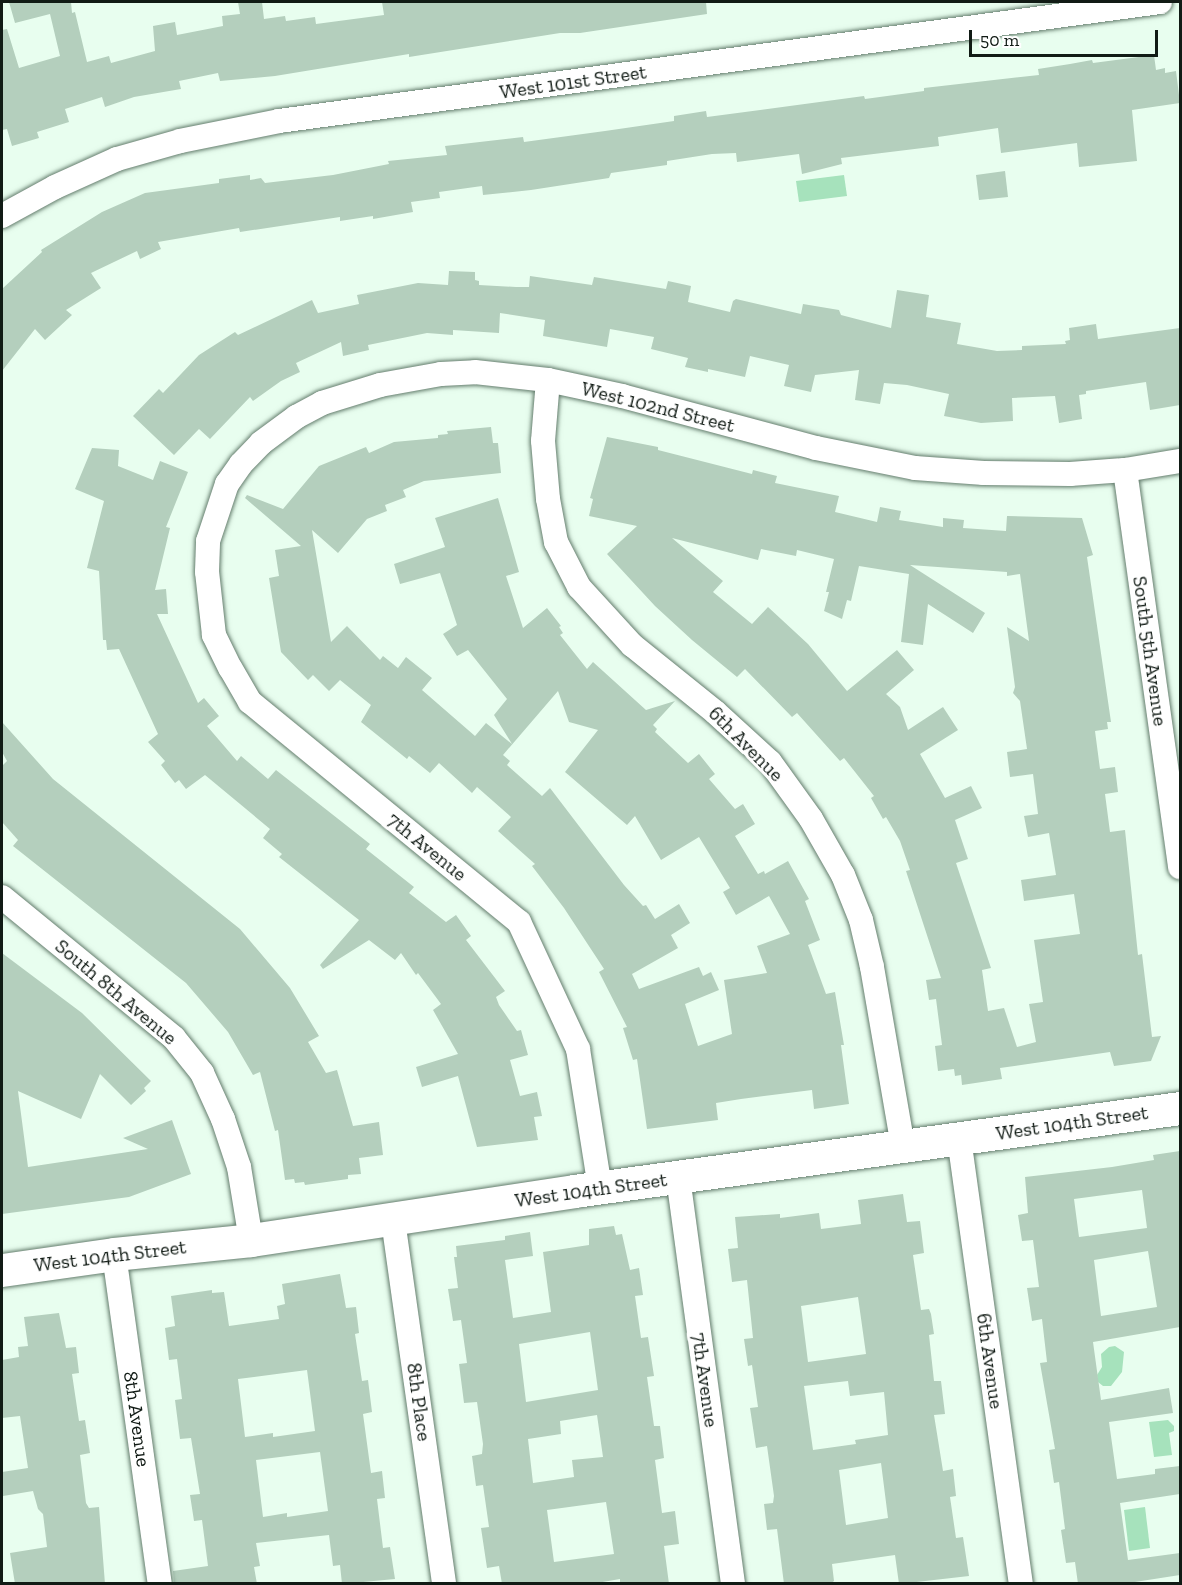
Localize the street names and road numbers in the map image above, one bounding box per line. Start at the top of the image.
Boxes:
street label: West 101st Street [498,60,648,104]
street label: West 102nd Street [579,376,737,438]
street label: South 5th Avenue [1128,574,1172,728]
street label: 6th Avenue [703,701,789,787]
street label: 7th Avenue [382,807,472,887]
street label: South 8th Avenue [50,934,182,1050]
street label: West 104th Street [994,1100,1150,1146]
street label: West 104th Street [513,1167,669,1213]
street label: West 104th Street [32,1235,188,1277]
street label: 6th Avenue [971,1311,1009,1411]
street label: 7th Avenue [686,1331,724,1429]
street label: 8th Place [402,1361,436,1443]
street label: 8th Avenue [118,1369,156,1469]

